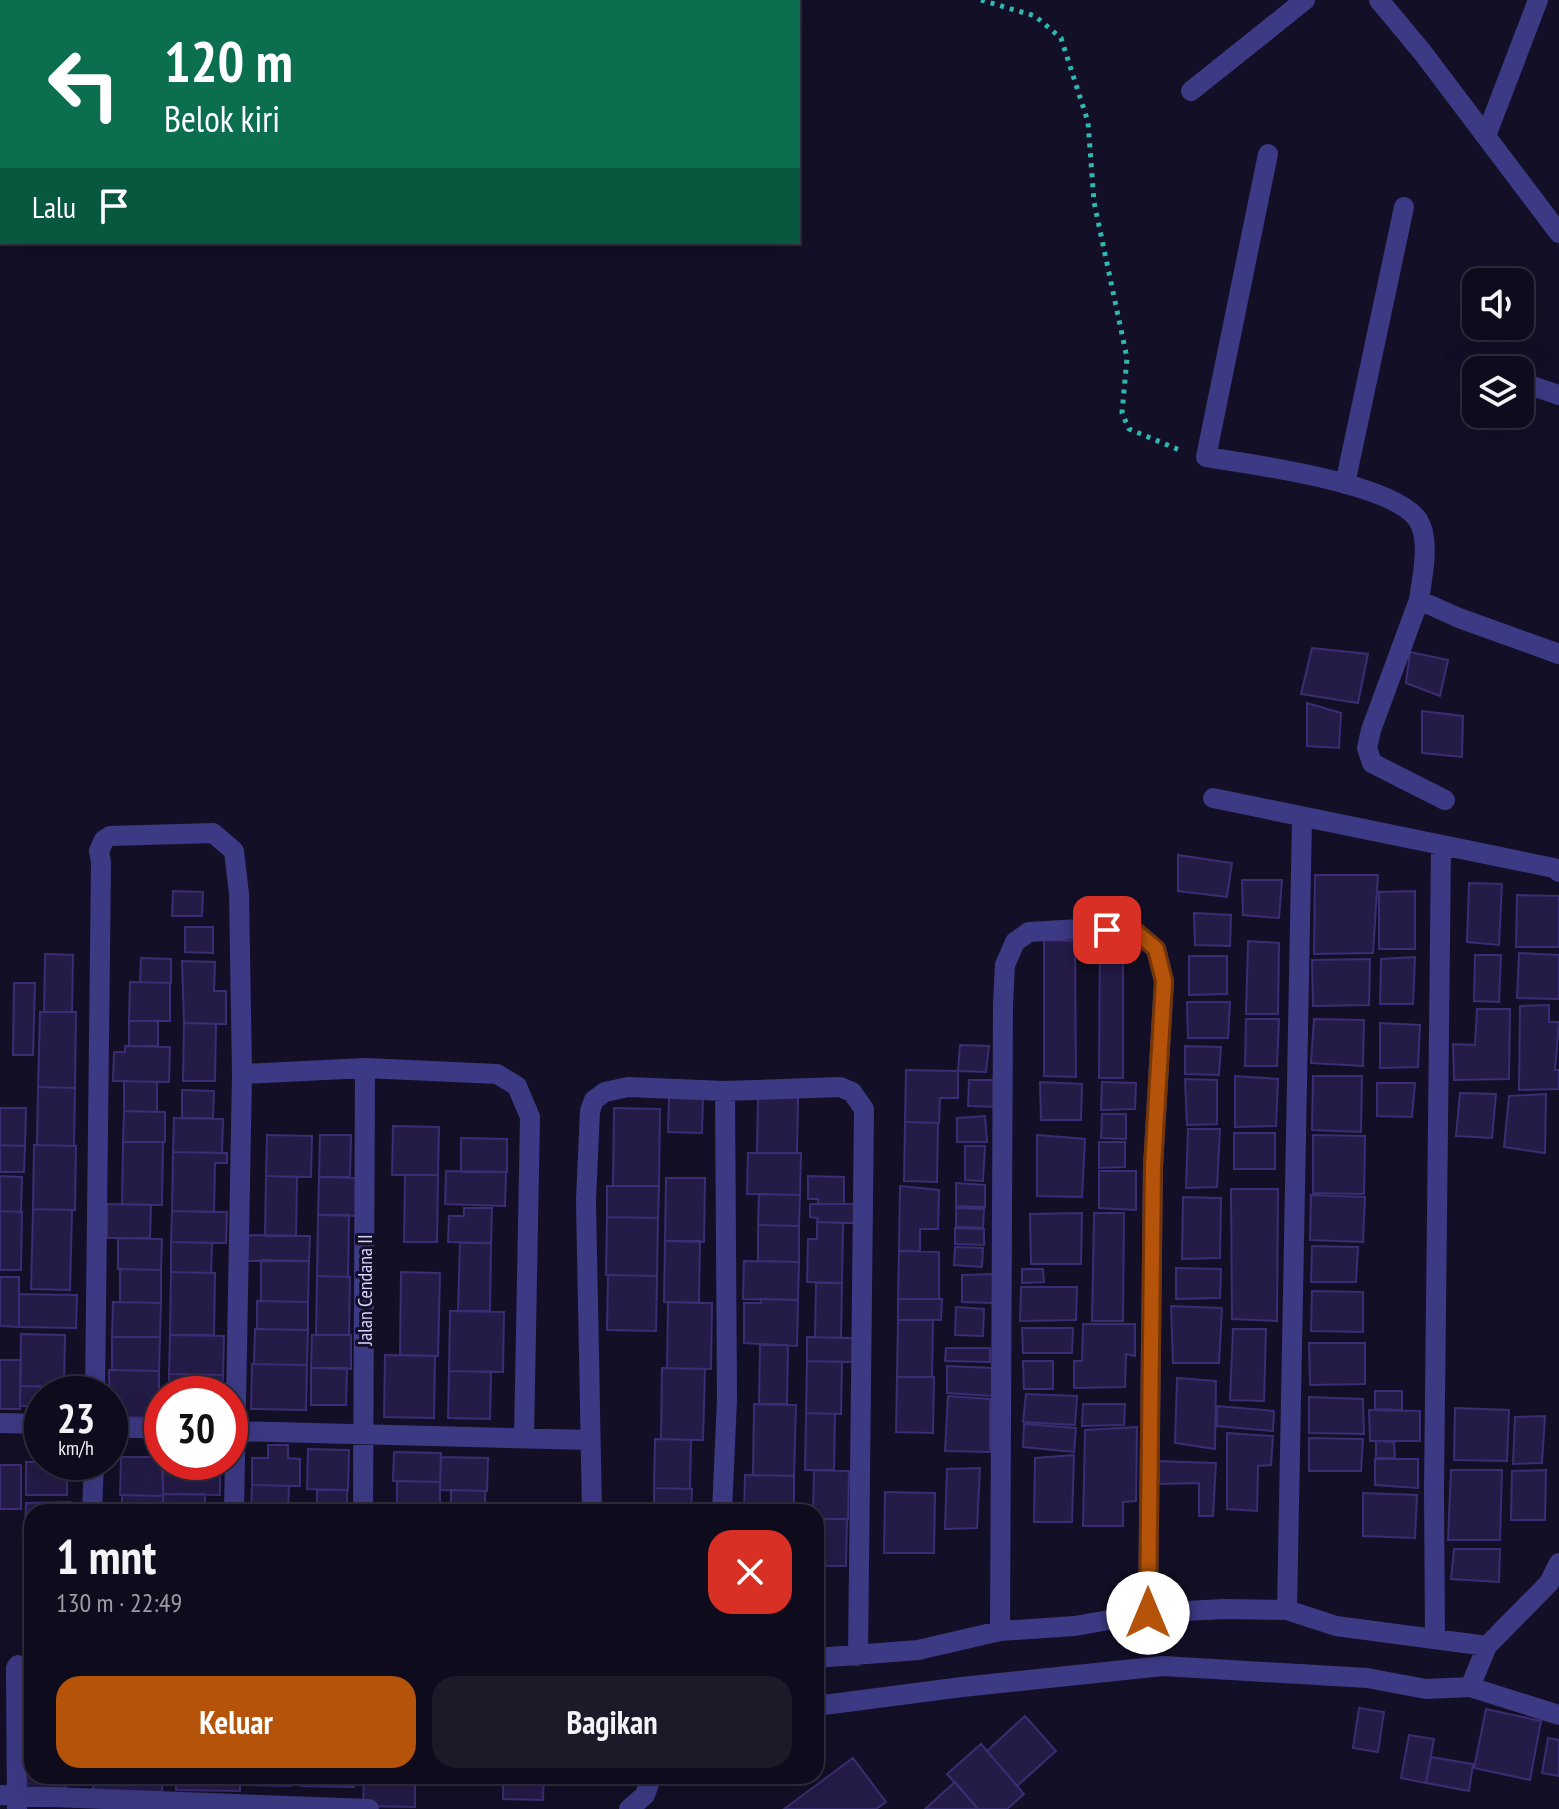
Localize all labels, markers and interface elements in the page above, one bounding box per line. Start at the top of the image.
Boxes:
text: 120 m [164,25,293,97]
icon: left [32,32,136,136]
text: Belok kiri [164,95,280,142]
icon: arrive [92,184,136,228]
text: Lalu [32,187,76,226]
map controls [1462,268,1534,428]
button: sound [1462,268,1534,340]
button: layers [1462,356,1534,428]
pin [1073,896,1141,964]
icon: arrive [1085,908,1129,952]
street label: Jalan Cendana II [352,1234,378,1347]
speed limit sign: 30 [144,1376,248,1480]
text: 23 [57,1392,95,1444]
text: km/h [58,1435,94,1461]
text: 1 mnt [56,1525,156,1587]
button: close [708,1530,792,1614]
position arrow [1106,1571,1190,1655]
text: 130 m · 22:49 [56,1586,182,1619]
button: Keluar [56,1676,416,1768]
button: Bagikan [432,1676,792,1768]

